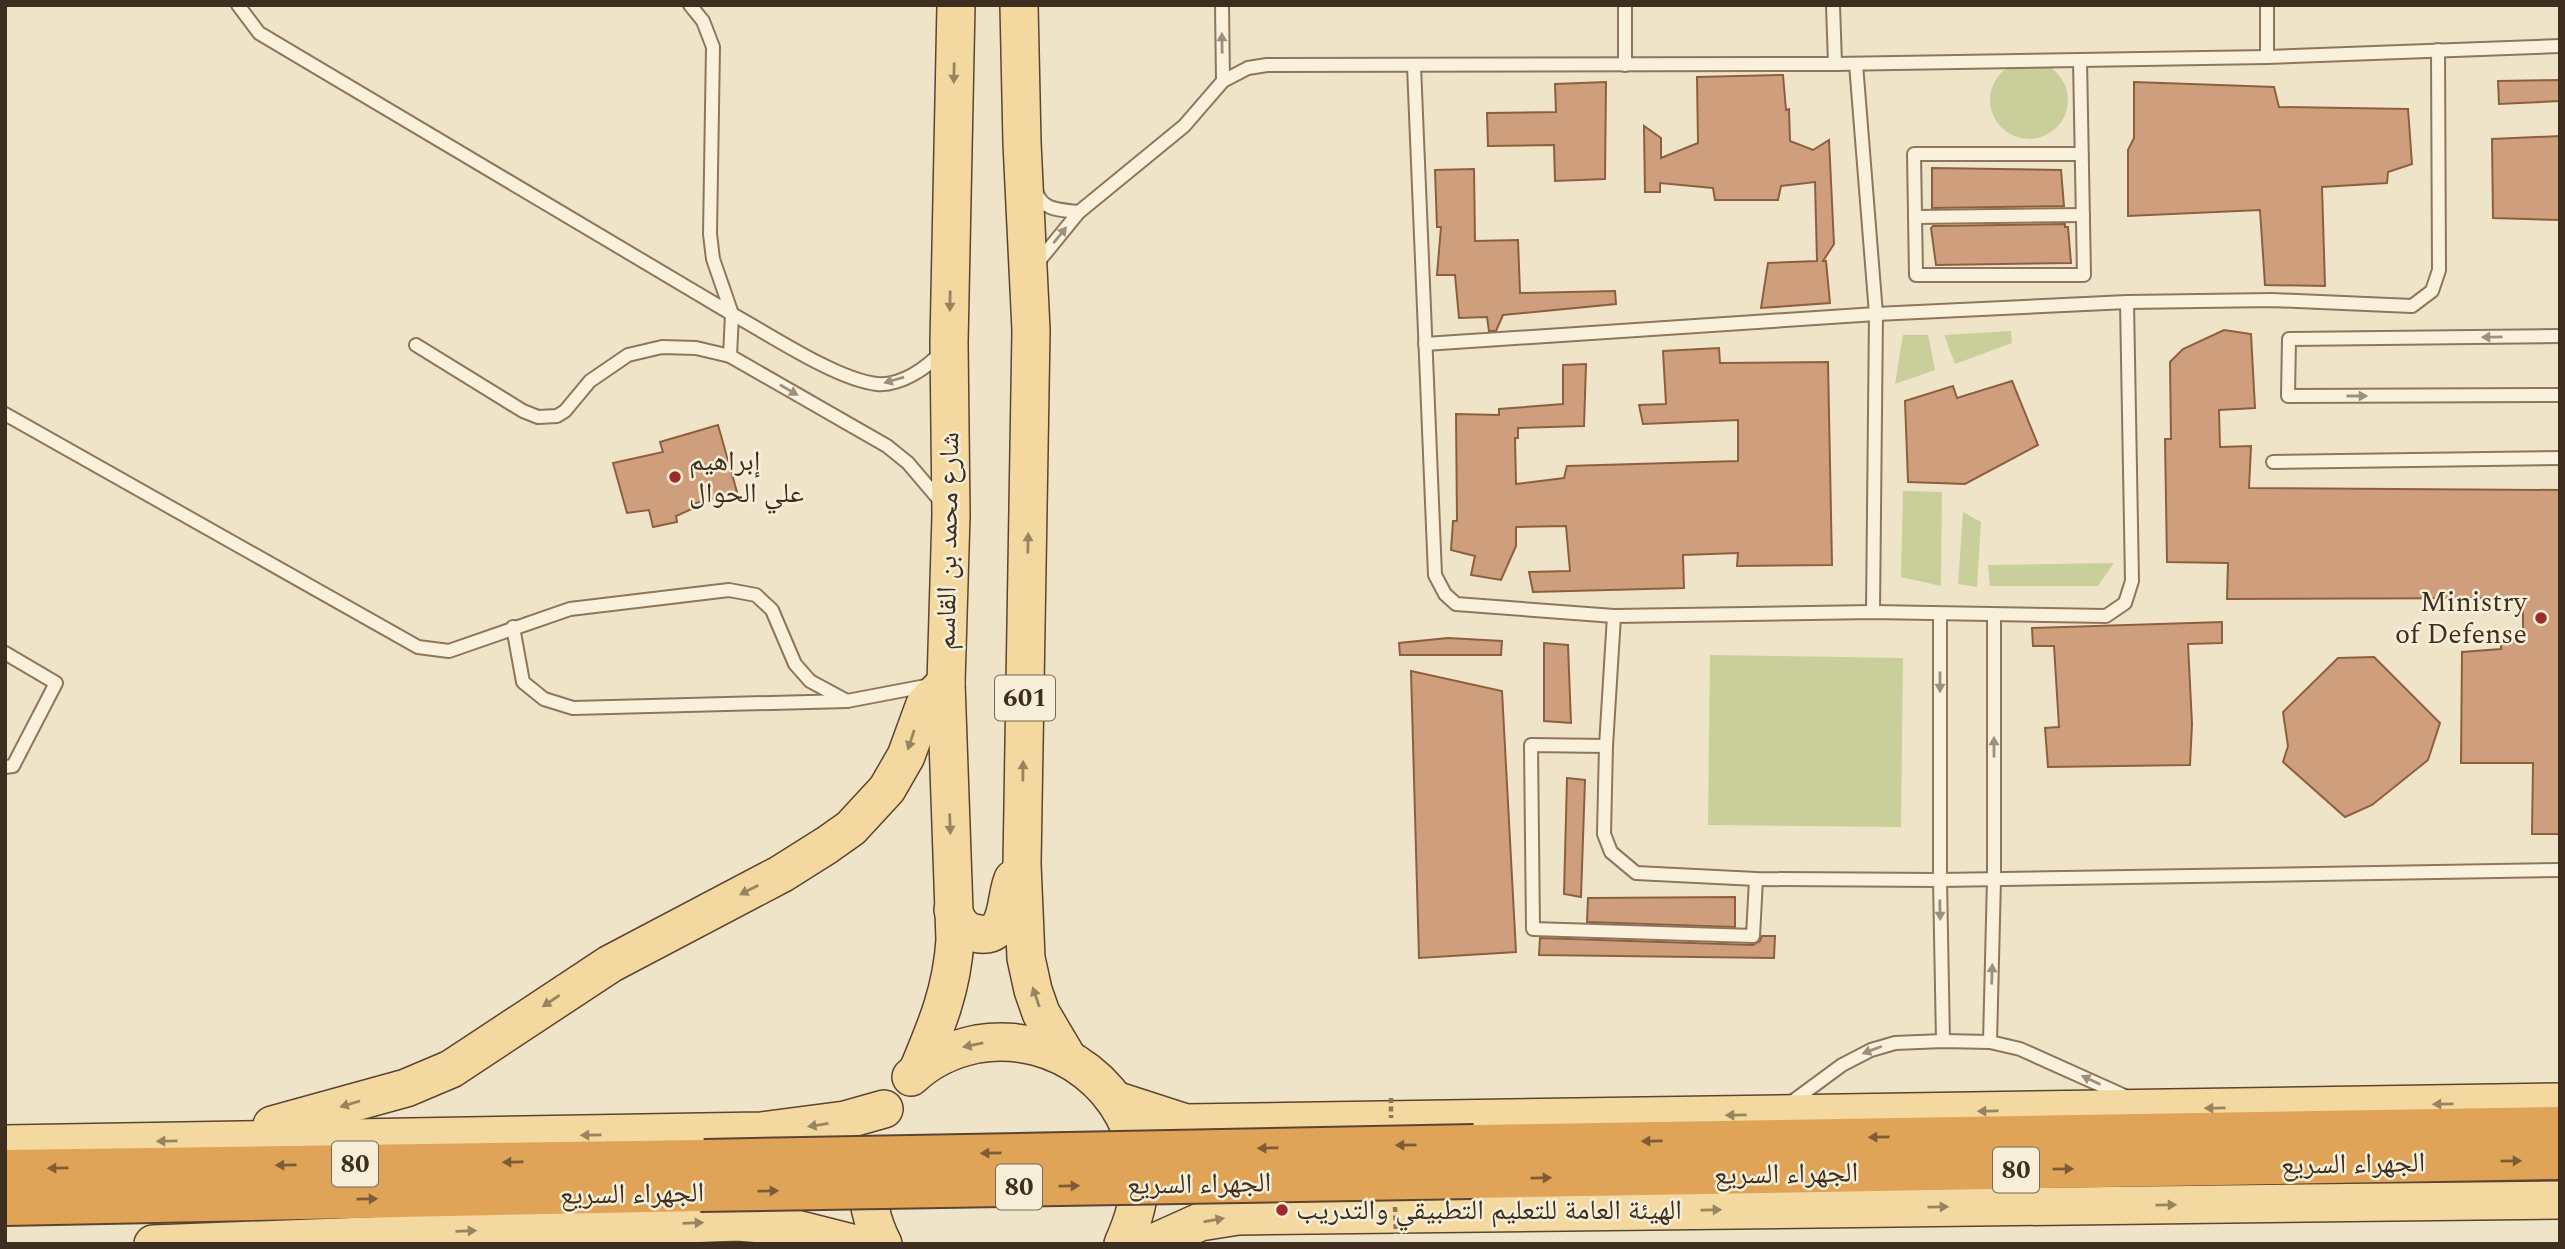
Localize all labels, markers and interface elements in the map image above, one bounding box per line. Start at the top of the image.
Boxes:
one-way arrow [1217,32,1228,54]
one-way arrow [949,63,960,85]
one-way arrow [1052,227,1067,244]
one-way arrow [944,290,956,312]
one-way arrow [2480,331,2502,342]
one-way arrow [883,376,904,386]
one-way arrow [780,384,799,396]
one-way arrow [2346,390,2368,402]
street label: شارع محمد بن القاسم [925,431,971,651]
place label: إبراهيم علي الحوال [689,440,804,515]
marker: إبراهيم علي الحوال [667,469,683,485]
one-way arrow [1022,532,1033,554]
place label: Ministry of Defense [2395,581,2529,656]
marker: Ministry of Defense [2533,610,2549,626]
one-way arrow [1934,672,1946,694]
road number: 601 [995,676,1055,720]
one-way arrow [906,730,916,751]
one-way arrow [1988,735,2000,757]
one-way arrow [1018,759,1029,781]
one-way arrow [945,814,956,836]
one-way arrow [739,884,759,896]
one-way arrow [1934,899,1946,921]
one-way arrow [1986,963,1997,985]
one-way arrow [1030,986,1041,1007]
one-way arrow [542,994,560,1008]
one-way arrow [962,1040,984,1051]
one-way arrow [1861,1045,1882,1056]
one-way arrow [2081,1074,2101,1086]
one-way arrow [340,1099,361,1109]
one-way arrow [2431,1099,2453,1110]
one-way arrow [2204,1102,2226,1113]
one-way arrow [1976,1105,1998,1117]
one-way arrow [1724,1109,1746,1121]
one-way arrow [807,1120,829,1131]
one-way arrow [580,1129,602,1141]
one-way arrow [1868,1132,1890,1143]
one-way arrow [156,1135,178,1147]
one-way arrow [1640,1135,1662,1147]
one-way arrow [1395,1140,1417,1151]
street label: الجهراء السريع [2280,1141,2426,1187]
road number: 80 [332,1142,378,1186]
one-way arrow [1256,1142,1278,1154]
one-way arrow [980,1148,1002,1159]
road number: 80 [1993,1148,2039,1192]
street label: الجهراء السريع [1713,1151,1859,1197]
one-way arrow [2500,1155,2522,1167]
one-way arrow [502,1156,524,1168]
one-way arrow [275,1159,297,1171]
street label: الجهراء السريع [1126,1161,1272,1207]
one-way arrow [47,1163,69,1174]
one-way arrow [2052,1163,2074,1175]
road number: 80 [996,1164,1042,1210]
street label: الجهراء السريع [559,1171,705,1217]
one-way arrow [1531,1172,1553,1184]
one-way arrow [1058,1180,1080,1192]
one-way arrow [757,1185,779,1197]
place label: الهيئة العامة للتعليم التطبيقي والتدريب [1296,1189,1682,1232]
one-way arrow [357,1193,379,1204]
one-way arrow [2155,1199,2177,1211]
marker: الهيئة العامة للتعليم التطبيقي والتدريب [1274,1202,1290,1218]
one-way arrow [1928,1202,1950,1213]
one-way arrow [1700,1204,1722,1216]
one-way arrow [1203,1214,1225,1225]
one-way arrow [682,1218,704,1229]
one-way arrow [455,1225,477,1236]

